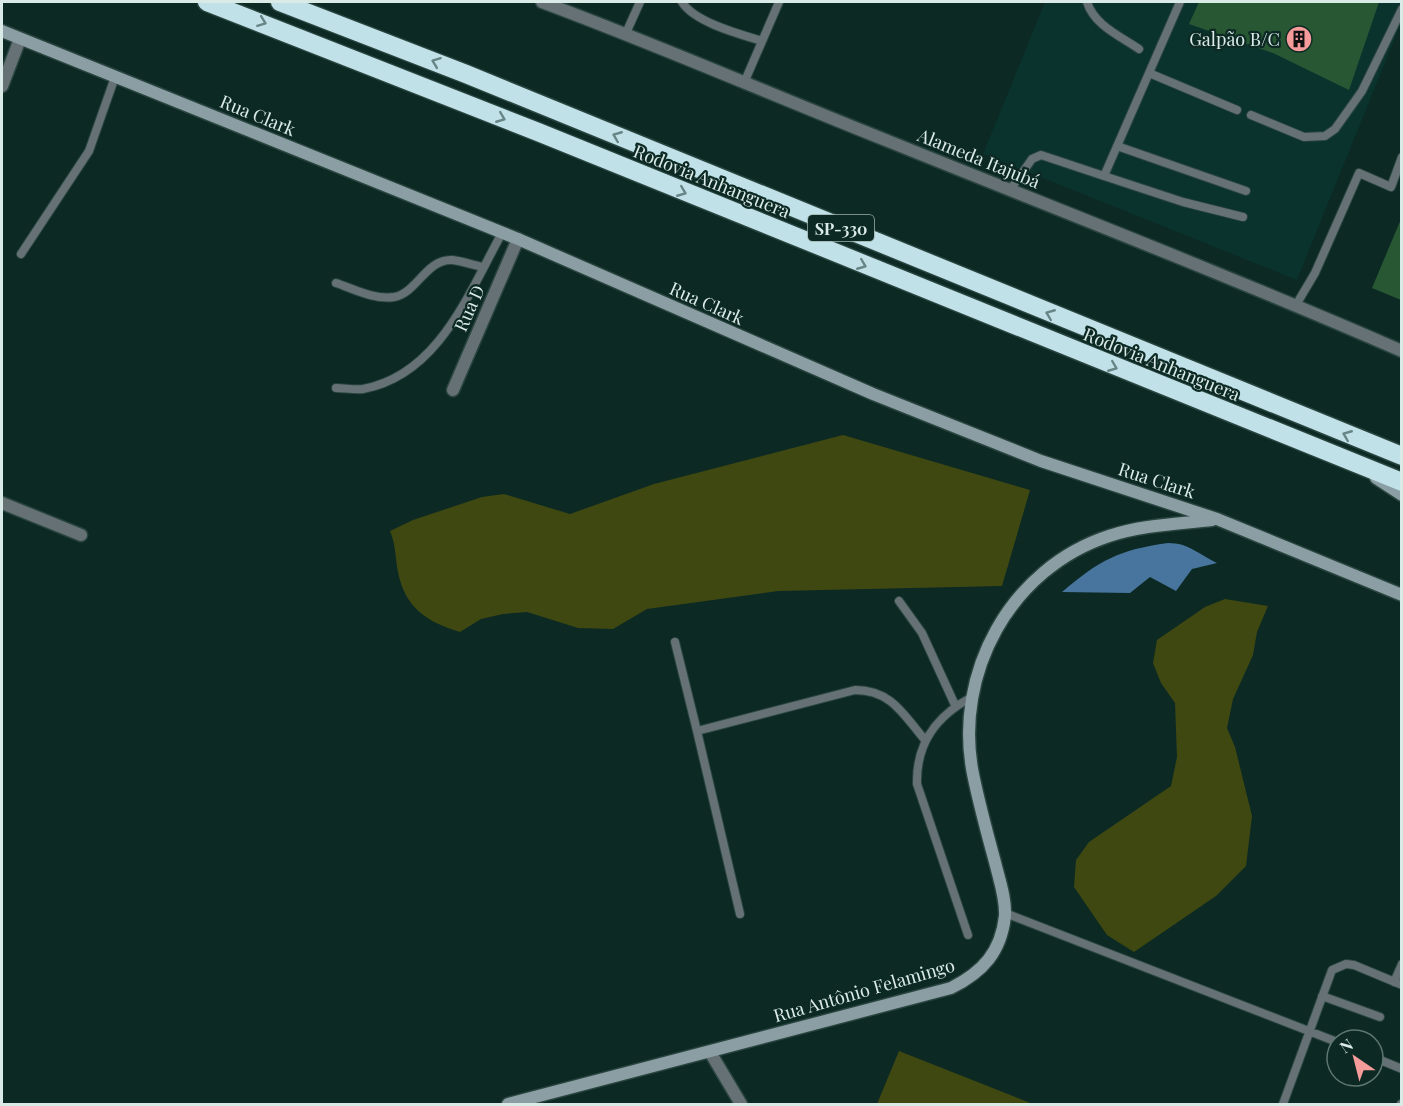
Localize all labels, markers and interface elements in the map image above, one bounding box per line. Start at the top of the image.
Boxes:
one-way arrow [256,15,266,28]
building icon: Galpão B/C [1284,24,1314,54]
place label: Galpão B/C [1189,27,1280,51]
one-way arrow [431,57,442,70]
street label: Rua Clark [217,89,299,141]
one-way arrow [495,111,506,123]
street label: Alameda Itajubá [913,122,1044,193]
one-way arrow [612,131,623,143]
street label: Rodovia Anhanguera [630,139,794,223]
one-way arrow [675,185,686,197]
road number: SP-330 [808,215,874,241]
one-way arrow [856,258,867,271]
street label: Rua Clark [666,276,748,330]
street label: Rua D [448,281,490,335]
one-way arrow [1045,309,1056,321]
street label: Rodovia Anhanguera [1080,322,1244,406]
one-way arrow [1107,360,1118,372]
one-way arrow [1342,429,1353,442]
street label: Rua Clark [1116,456,1199,504]
street label: Rua Antônio Felamingo [771,953,958,1027]
north arrow [1325,1028,1385,1088]
text: N [1335,1033,1357,1057]

